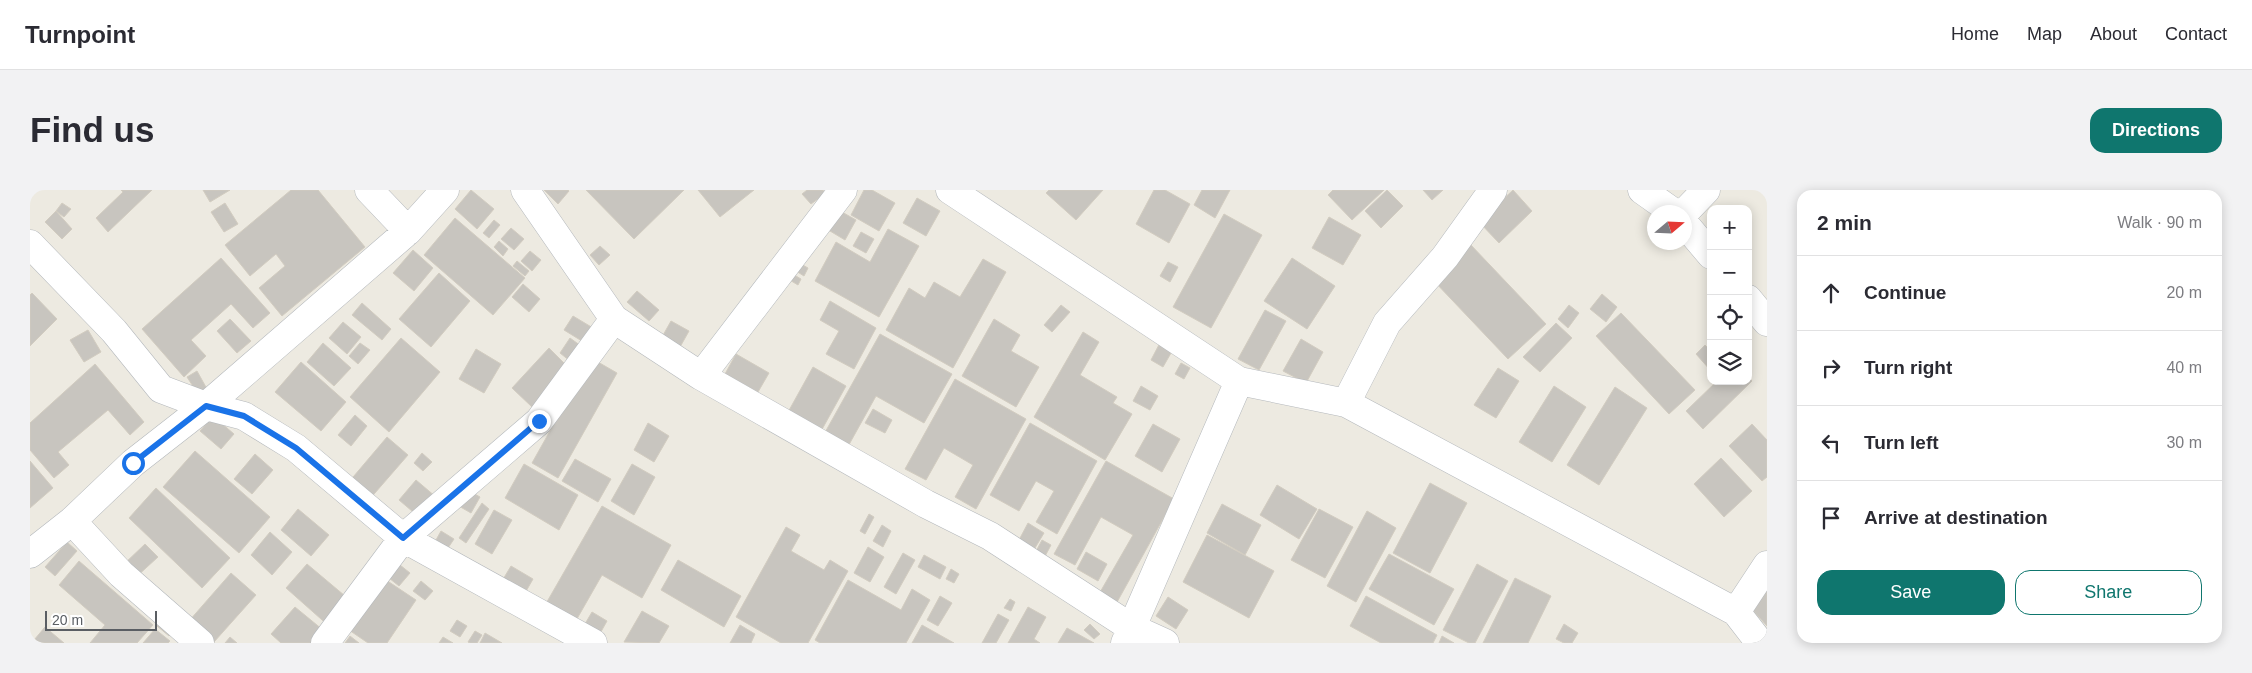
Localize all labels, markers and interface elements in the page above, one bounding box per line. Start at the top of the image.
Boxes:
text: Turnpoint [25,21,135,48]
text: Home [1951,24,1999,44]
text: Map [2027,24,2062,44]
text: About [2090,24,2137,44]
text: Contact [2165,24,2227,44]
button: Directions [2090,108,2222,153]
text: Find us [30,110,154,149]
north arrow [1647,205,1692,250]
map controls [1707,205,1752,385]
button: + [1707,205,1752,250]
text: 2 min [1817,211,1872,234]
text: Walk · 90 m [2117,214,2202,231]
button: − [1707,250,1752,295]
icon: ahead [1817,279,1845,307]
text: Continue [1864,282,1946,303]
text: 20 m [2166,284,2202,301]
button: locate [1707,295,1752,340]
button: layers [1707,340,1752,385]
icon: right [1817,354,1845,382]
text: Turn right [1864,357,1952,378]
text: 40 m [2166,359,2202,376]
route end [528,410,551,433]
icon: left [1817,429,1845,457]
text: Turn left [1864,432,1939,453]
text: 30 m [2166,434,2202,451]
route start [122,452,145,475]
icon: arrive [1817,504,1845,532]
text: Arrive at destination [1864,507,2048,528]
button: Save [1817,570,2005,615]
button: Share [2015,570,2202,615]
scale bar [45,608,158,631]
text: 20 m [52,612,83,628]

